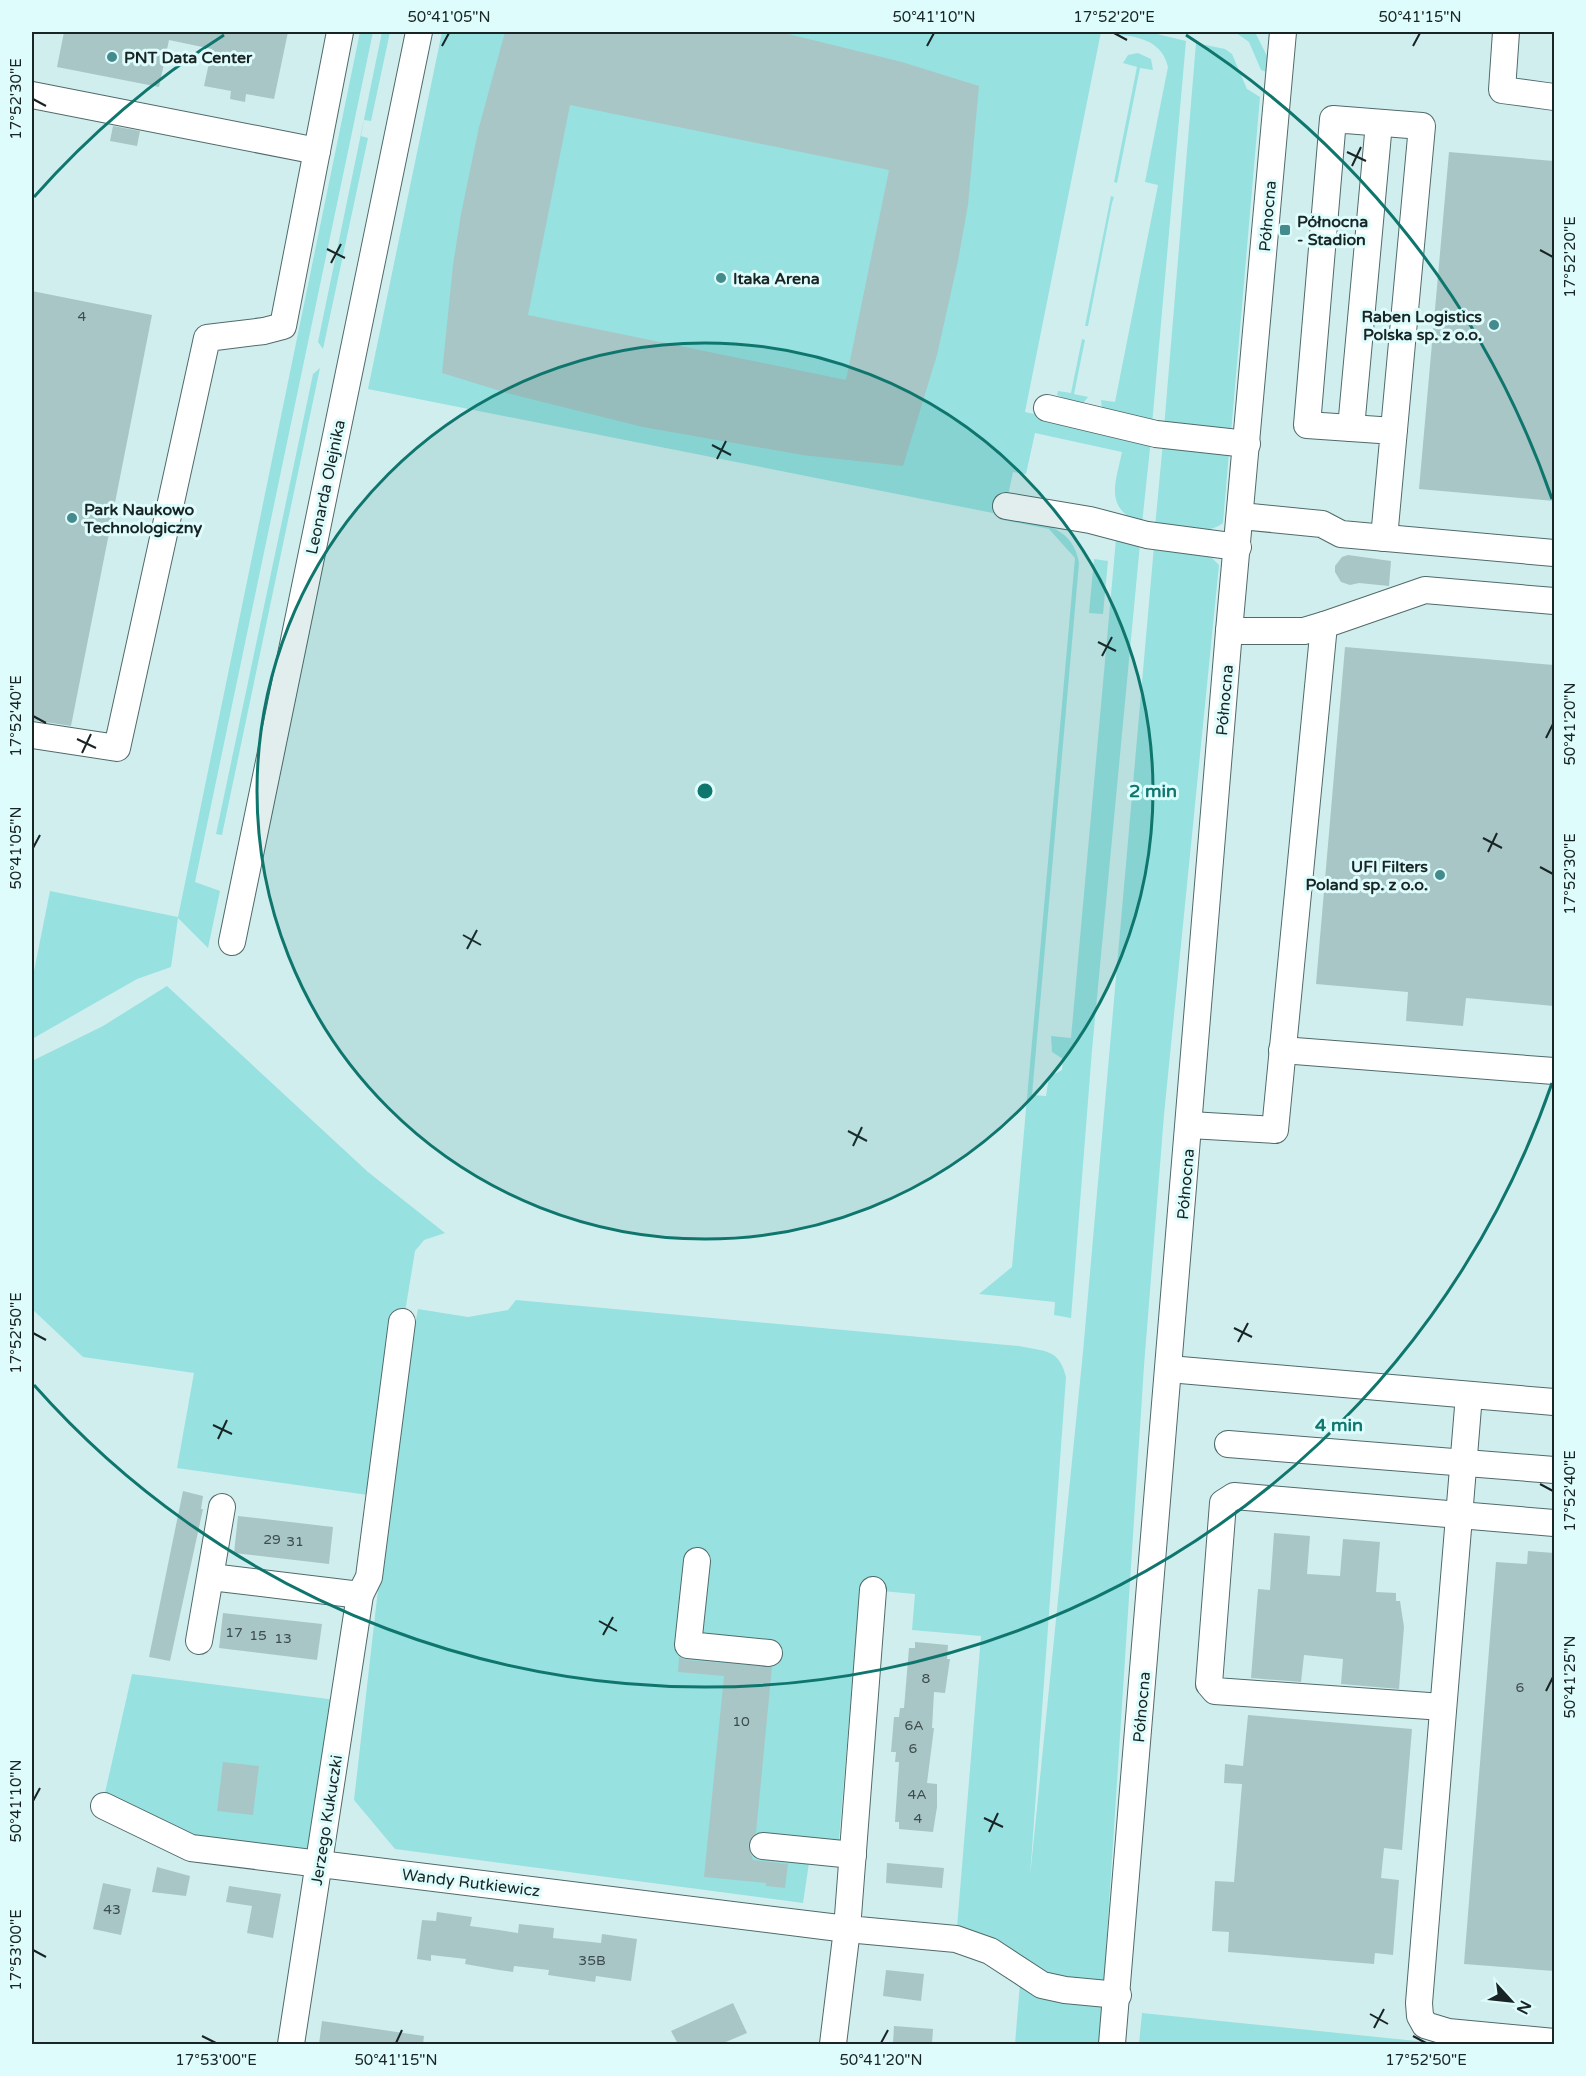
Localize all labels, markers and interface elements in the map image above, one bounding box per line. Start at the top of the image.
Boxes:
text: 50°41'05"N [407,8,491,26]
text: 50°41'10"N [892,8,976,26]
text: 17°52'20"E [1073,8,1155,26]
text: 50°41'15"N [1378,8,1462,26]
place label: PNT Data Center [124,48,253,68]
marker: PNT Data Center [105,50,119,64]
text: 17°52'30"E [7,58,25,140]
street label: Północna [1255,180,1281,252]
place label: Północna - Stadion [1297,212,1368,250]
text: 17°52'20"E [1561,216,1579,298]
marker: Północna - Stadion [1278,223,1292,237]
place label: Itaka Arena [733,269,820,289]
marker: Itaka Arena [714,271,728,285]
place label: Raben Logistics Polska sp. z o.o. [1362,307,1482,345]
house number: 4 [78,308,87,325]
marker: Raben Logistics Polska sp. z o.o. [1487,318,1501,332]
street label: Leonarda Olejnika [302,418,350,556]
place label: Park Naukowo Technologiczny [83,500,202,538]
marker: Park Naukowo Technologiczny [65,511,79,525]
street label: Północna [1212,664,1238,736]
text: 17°52'40"E [7,675,25,757]
text: 50°41'20"N [1561,682,1579,766]
text: 2 min [1129,780,1177,802]
centre of rings [695,781,715,801]
text: 50°41'05"N [7,806,25,890]
text: 17°52'30"E [1561,833,1579,915]
place label: UFI Filters Poland sp. z o.o. [1305,857,1428,895]
marker: UFI Filters Poland sp. z o.o. [1433,868,1447,882]
street label: Północna [1173,1148,1199,1220]
text: 17°52'50"E [7,1292,25,1374]
text: 4 min [1315,1414,1363,1436]
text: 17°52'40"E [1561,1450,1579,1532]
house number: 29 [263,1531,281,1548]
house number: 31 [286,1533,304,1550]
house number: 17 [225,1624,243,1641]
house number: 15 [249,1627,267,1644]
house number: 13 [274,1630,292,1647]
text: 50°41'25"N [1561,1635,1579,1719]
house number: 8 [922,1670,931,1687]
street label: Północna [1129,1671,1155,1743]
house number: 6 [1516,1679,1525,1696]
house number: 10 [732,1713,750,1730]
house number: 6A [904,1717,924,1734]
house number: 6 [909,1740,918,1757]
street label: Jerzego Kukuczki [307,1754,347,1887]
text: 50°41'10"N [7,1759,25,1843]
house number: 4A [907,1786,927,1803]
house number: 4 [914,1810,923,1827]
street label: Wandy Rutkiewicz [401,1865,541,1901]
house number: 43 [103,1901,121,1918]
text: 17°53'00"E [7,1909,25,1991]
house number: 35B [578,1952,606,1969]
north arrow [1481,1971,1541,2031]
text: N [1512,1997,1535,2018]
text: 17°53'00"E [175,2051,257,2069]
text: 50°41'15"N [354,2051,438,2069]
text: 50°41'20"N [839,2051,923,2069]
text: 17°52'50"E [1385,2051,1467,2069]

